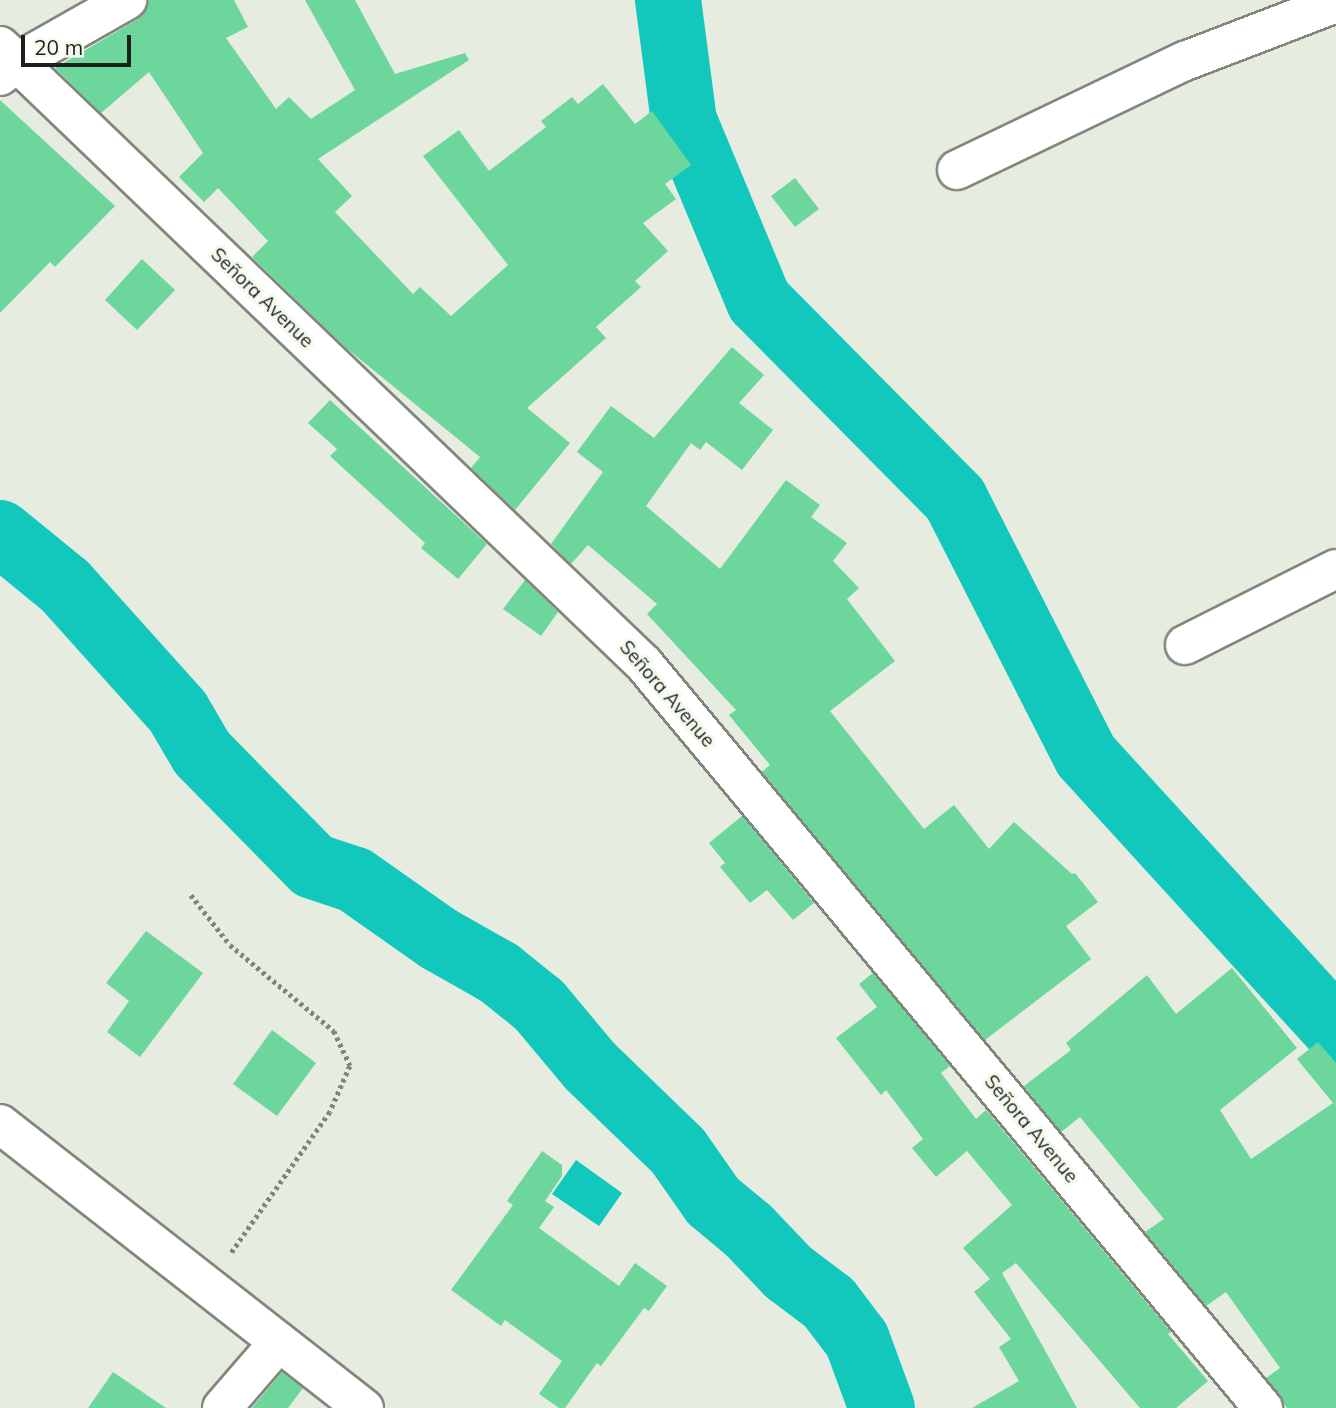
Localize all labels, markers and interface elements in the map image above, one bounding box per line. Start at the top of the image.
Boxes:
scale bar [24,21,135,65]
text: 20 m [34,34,83,60]
street label: Señora Avenue [206,243,318,353]
street label: Señora Avenue [615,636,719,752]
street label: Señora Avenue [979,1071,1083,1187]

